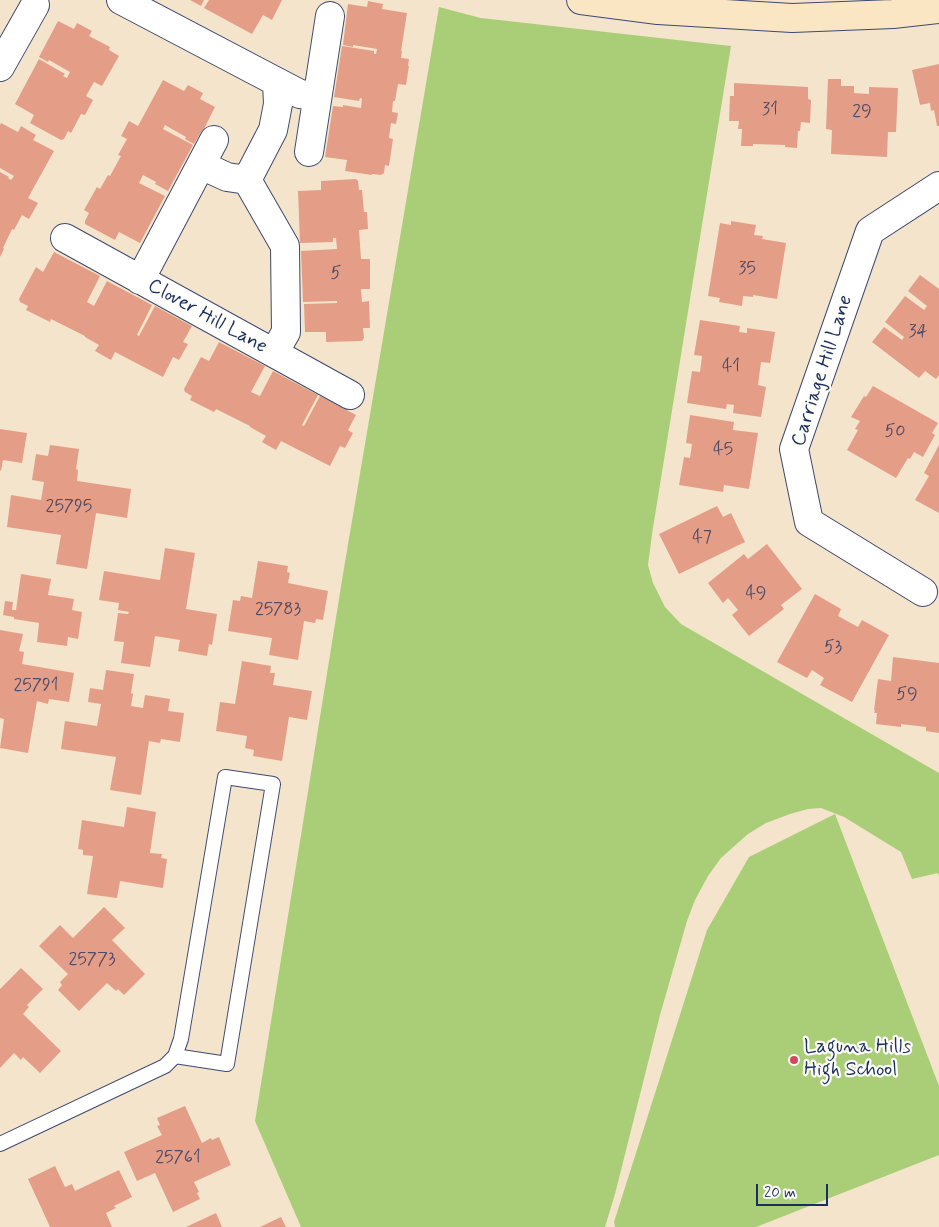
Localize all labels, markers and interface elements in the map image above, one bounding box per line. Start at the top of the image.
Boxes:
house number: 31 [762,99,778,121]
house number: 29 [852,101,872,123]
house number: 35 [738,258,756,280]
house number: 5 [331,263,341,285]
street label: Clover Hill Lane [143,274,271,360]
street label: Carriage Hill Lane [787,292,859,450]
house number: 34 [908,321,928,343]
house number: 41 [722,356,740,378]
house number: 50 [884,421,906,443]
house number: 45 [713,439,733,461]
house number: 25795 [46,496,92,518]
house number: 47 [692,527,712,549]
house number: 49 [745,583,767,605]
house number: 25783 [255,599,301,621]
house number: 53 [824,637,842,659]
house number: 25791 [13,675,59,697]
house number: 59 [896,684,918,706]
house number: 25773 [69,949,115,971]
place label: Laguna Hills High School [804,1036,911,1083]
marker: Laguna Hills High School [788,1054,800,1066]
house number: 25761 [155,1147,201,1169]
scale bar [759,1174,832,1206]
text: 20 m [764,1183,796,1203]

